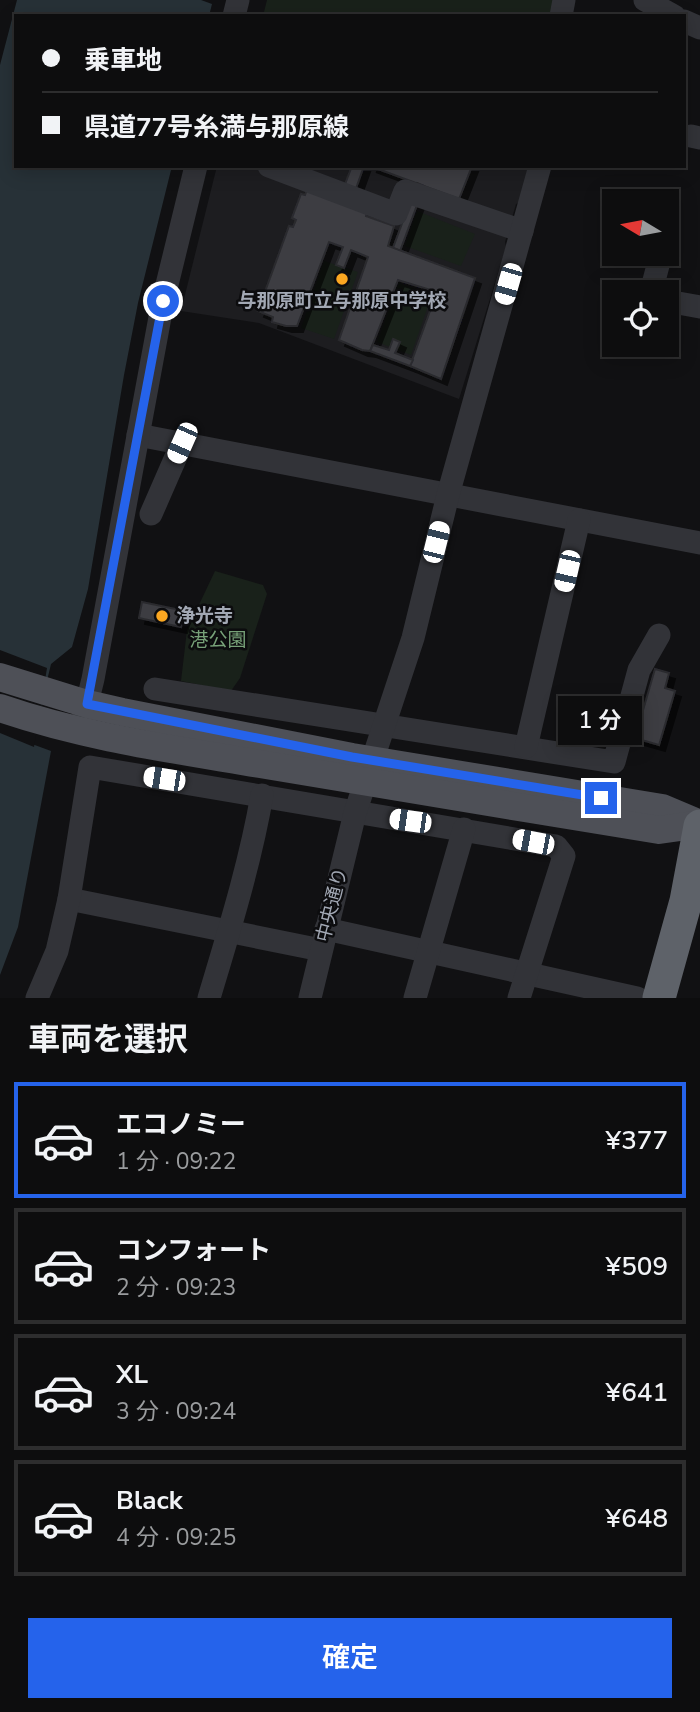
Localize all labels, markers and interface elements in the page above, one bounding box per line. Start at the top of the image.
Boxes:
text: 乗車地 [84,43,162,78]
text: 県道77号糸満与那原線 [84,110,349,145]
north arrow [602,189,679,266]
map controls [602,189,679,357]
car [493,261,524,307]
marker: 与那原町立与那原中学校 [334,271,350,287]
button: locate [602,280,679,357]
route start [147,285,179,317]
place label: 与那原町立与那原中学校 [237,288,447,314]
car [164,420,201,466]
car [421,519,452,565]
car [553,548,582,594]
place label: 浄光寺 [176,603,233,629]
marker: 浄光寺 [154,608,170,624]
park label: 港公園 [189,627,247,653]
callout: 1 分 [559,696,643,746]
text: 1 分 [579,705,621,736]
car [142,765,187,793]
route end [585,782,617,814]
car [388,808,433,834]
car [511,828,556,856]
street label: 中央通り [310,865,354,945]
text: 車両を選択 [28,1018,188,1061]
text: エコノミー [116,1107,246,1142]
icon: car [32,1109,95,1172]
text: ¥377 [606,1123,668,1158]
text: 1 分 · 09:22 [116,1146,236,1177]
text: コンフォート [116,1233,271,1268]
icon: car [32,1235,95,1298]
text: ¥509 [606,1249,668,1284]
text: 2 分 · 09:23 [116,1272,236,1303]
text: XL [116,1357,148,1392]
icon: car [32,1361,95,1424]
text: ¥641 [606,1375,668,1410]
text: 3 分 · 09:24 [116,1396,236,1427]
text: Black [116,1483,183,1518]
icon: car [32,1487,95,1550]
text: ¥648 [606,1501,668,1536]
text: 4 分 · 09:25 [116,1522,236,1553]
button: 確定 [28,1618,672,1698]

